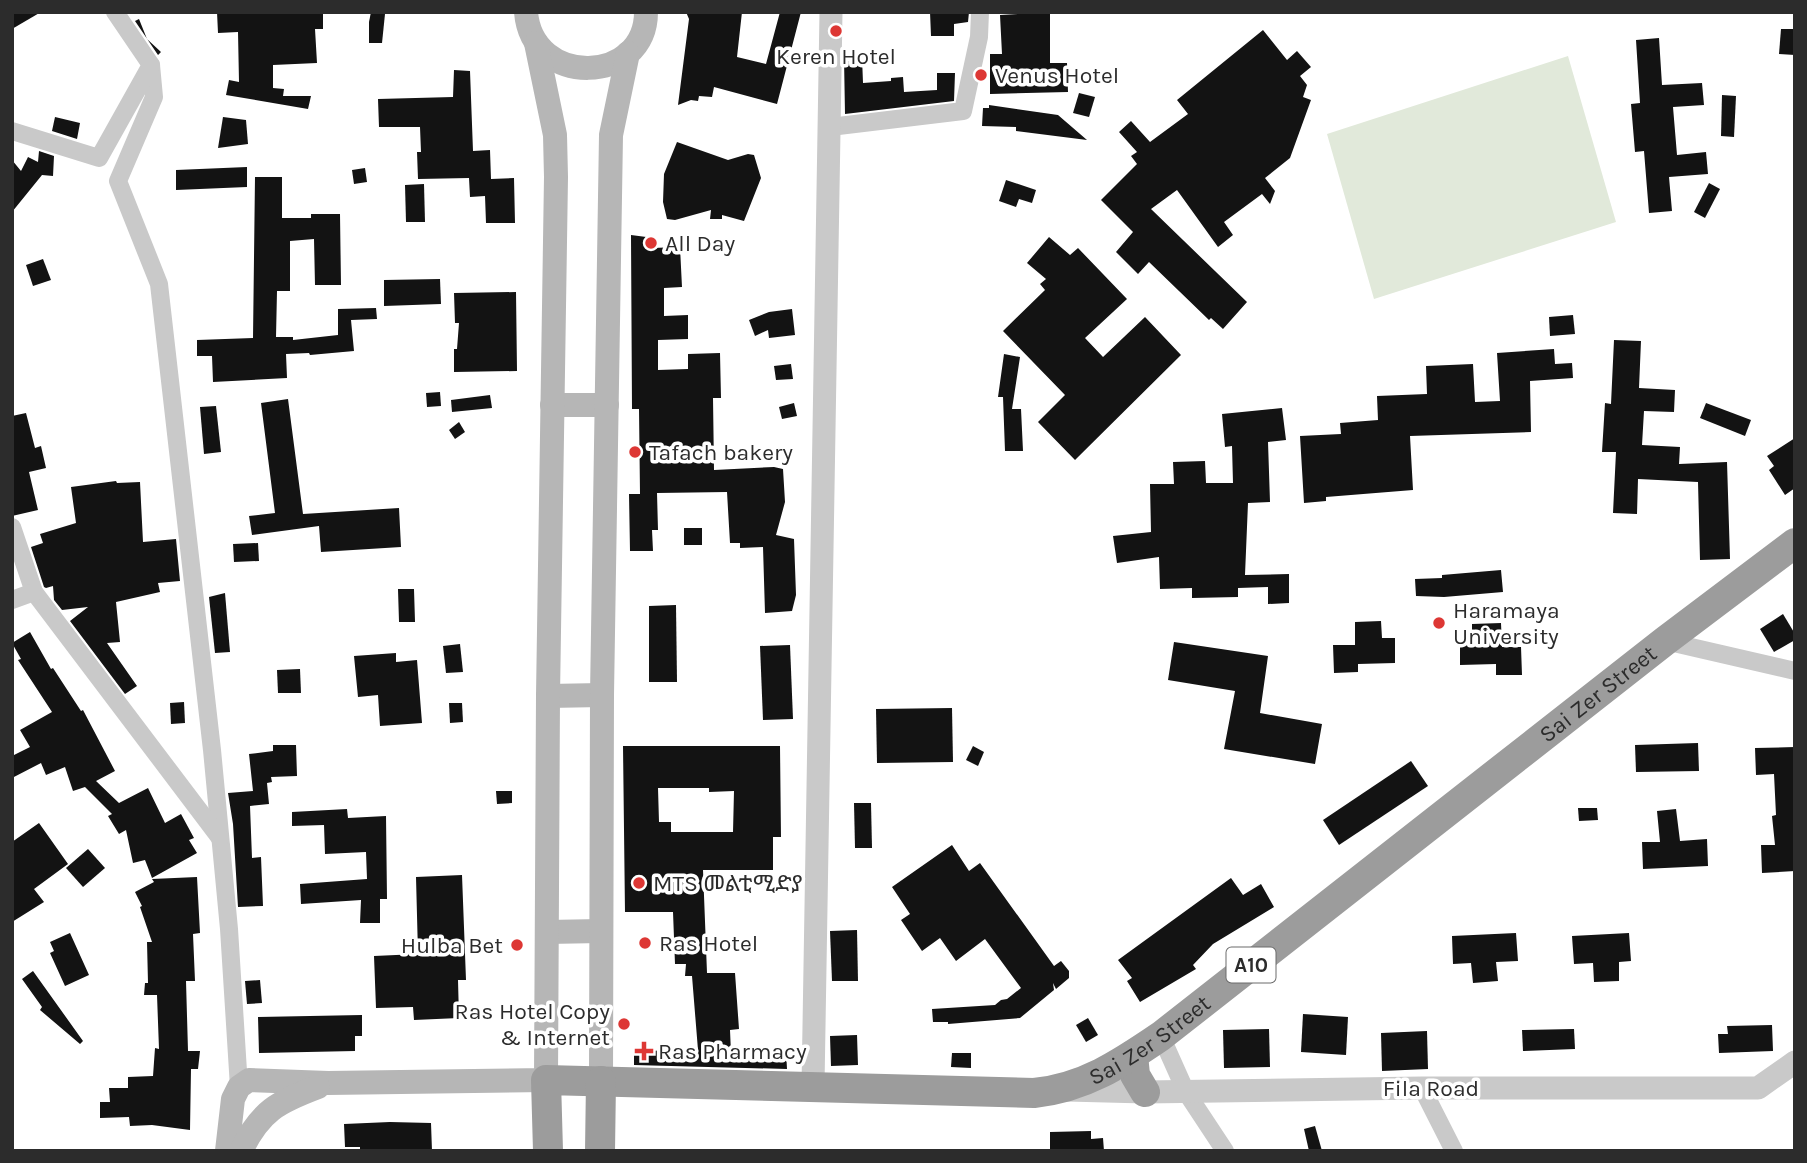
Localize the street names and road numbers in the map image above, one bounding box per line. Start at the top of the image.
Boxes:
street label: Sai Zer Street [1534,639,1662,748]
road number: A10 [1226,948,1276,982]
street label: Sai Zer Street [1084,989,1216,1090]
street label: Fila Road [1383,1075,1479,1102]

